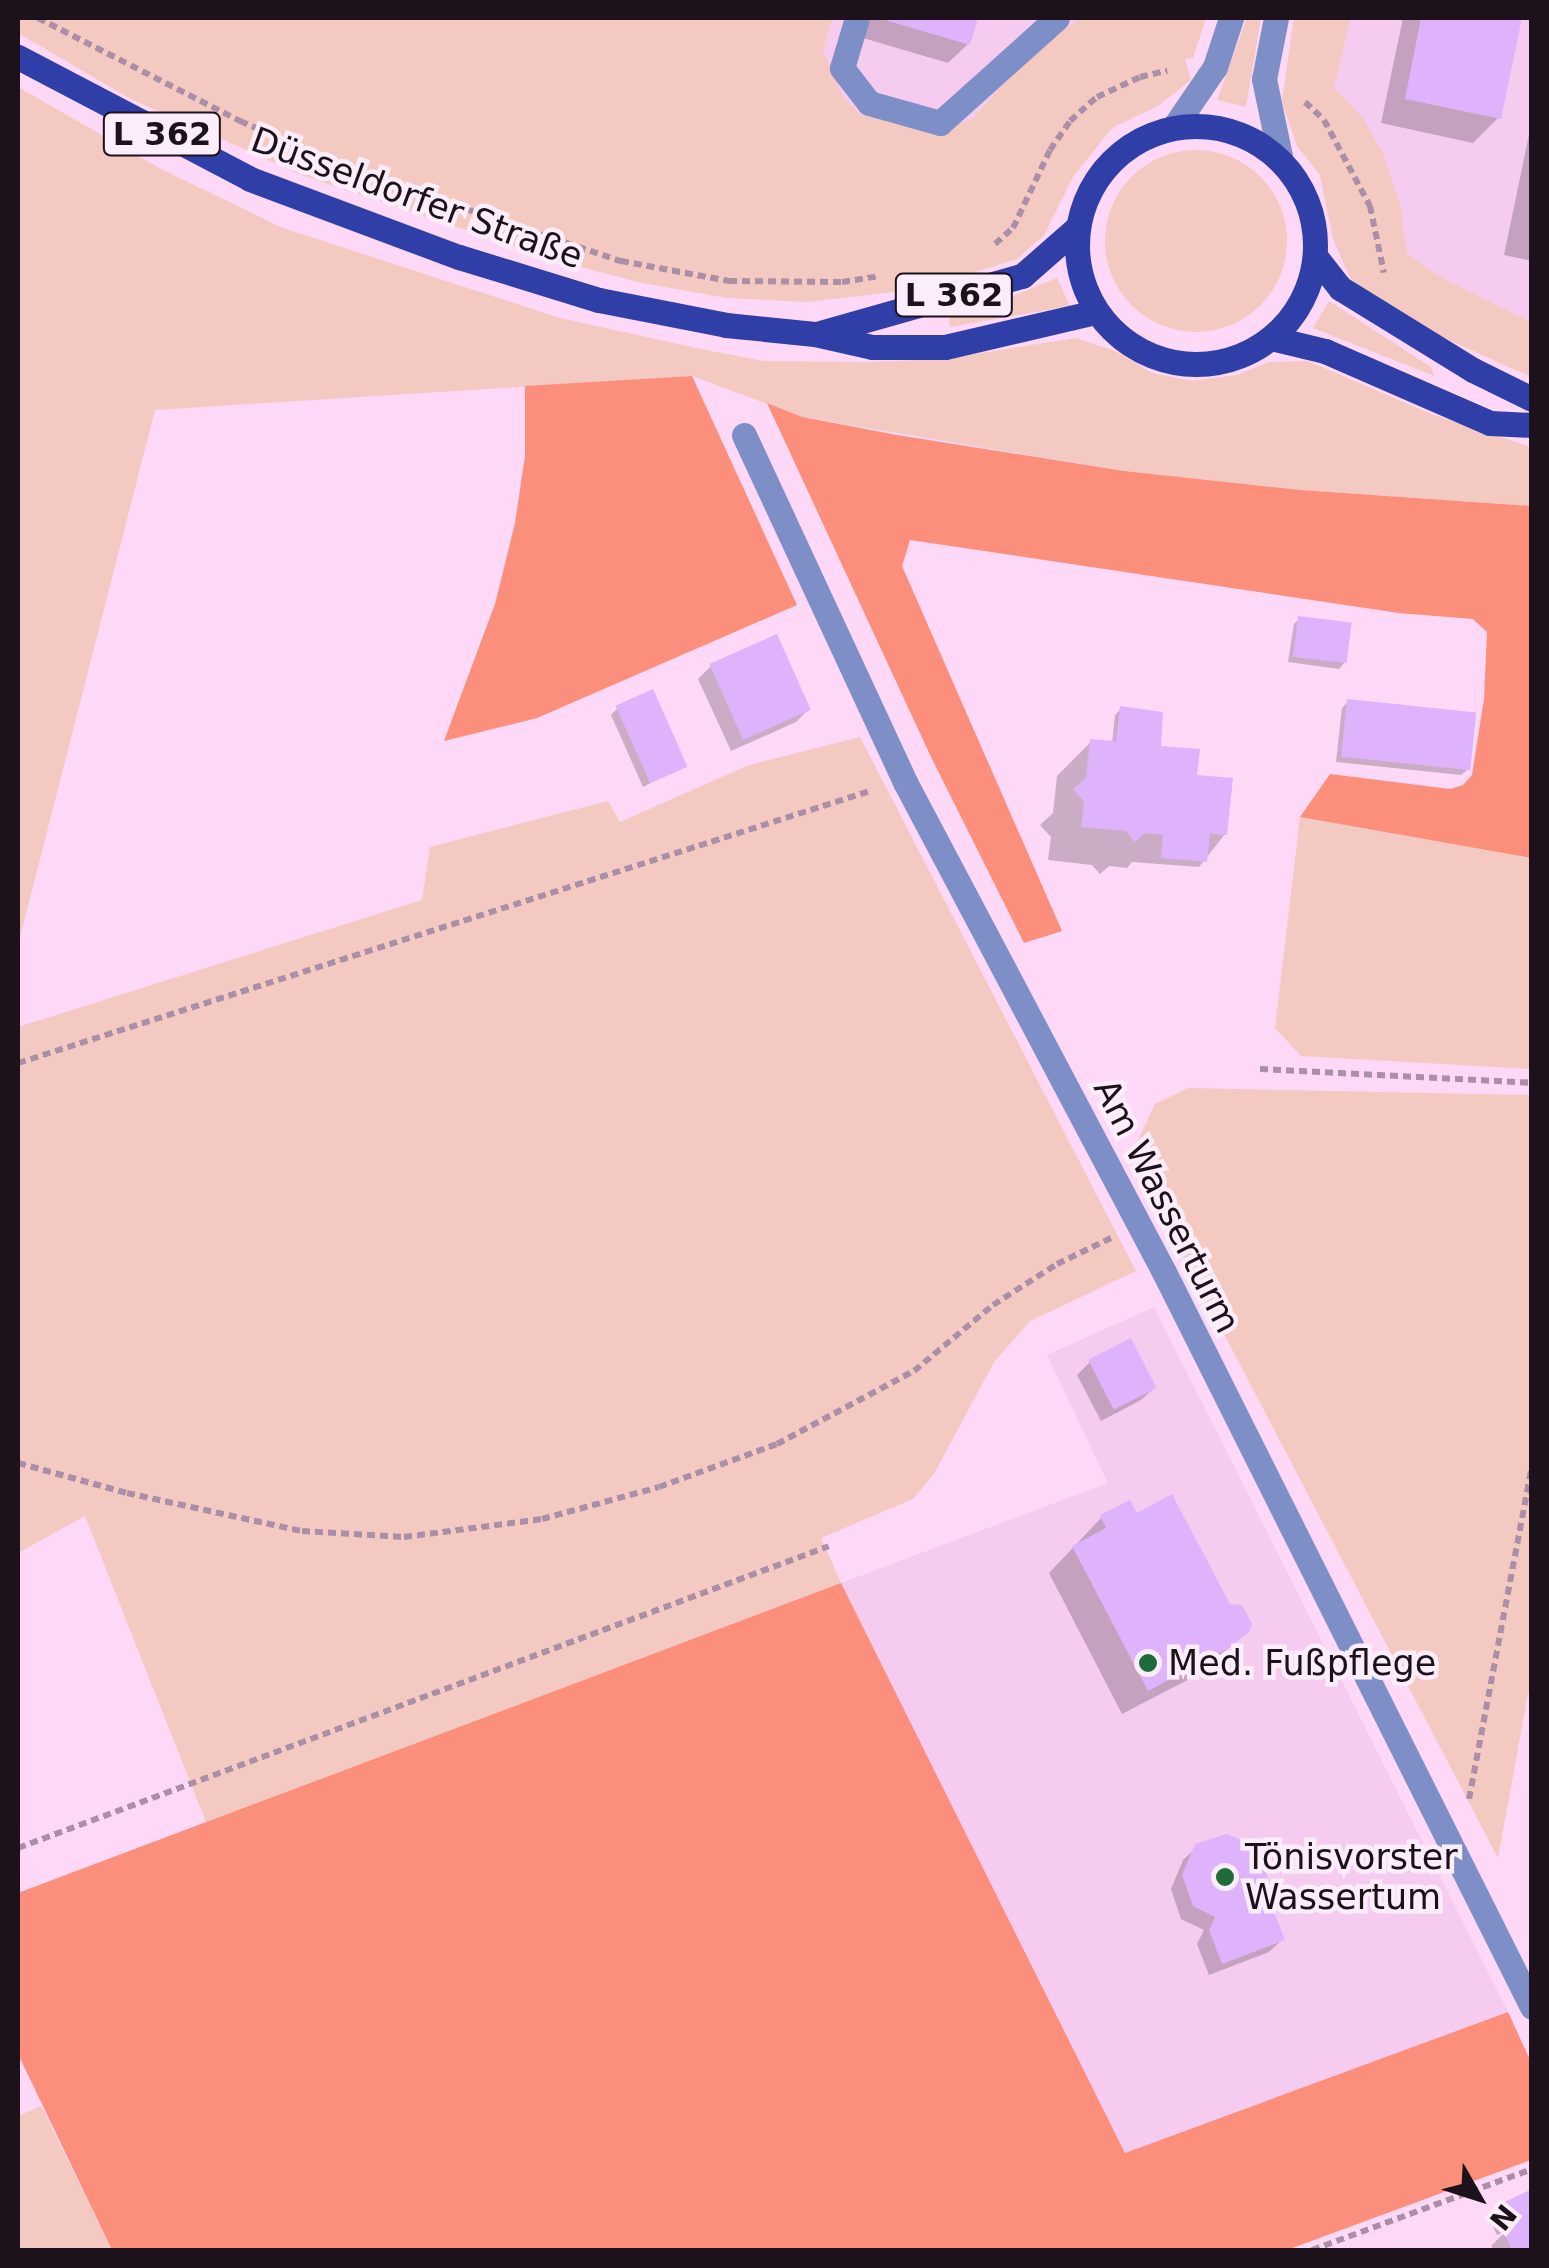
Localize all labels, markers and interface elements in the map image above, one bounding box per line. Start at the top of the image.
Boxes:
road number: L 362 [102,107,222,161]
street label: Düsseldorfer Straße [246,118,588,278]
road number: L 362 [894,268,1014,322]
street label: Am Wasserturm [1085,1072,1249,1340]
place label: Med. Fußpflege [1168,1642,1436,1684]
marker: Med. Fußpflege [1137,1652,1159,1674]
place label: Tönisvorster Wassertum [1245,1836,1458,1918]
marker: Tönisvorster Wassertum [1214,1866,1236,1888]
north arrow [1429,2148,1529,2248]
text: N [1483,2198,1523,2237]

